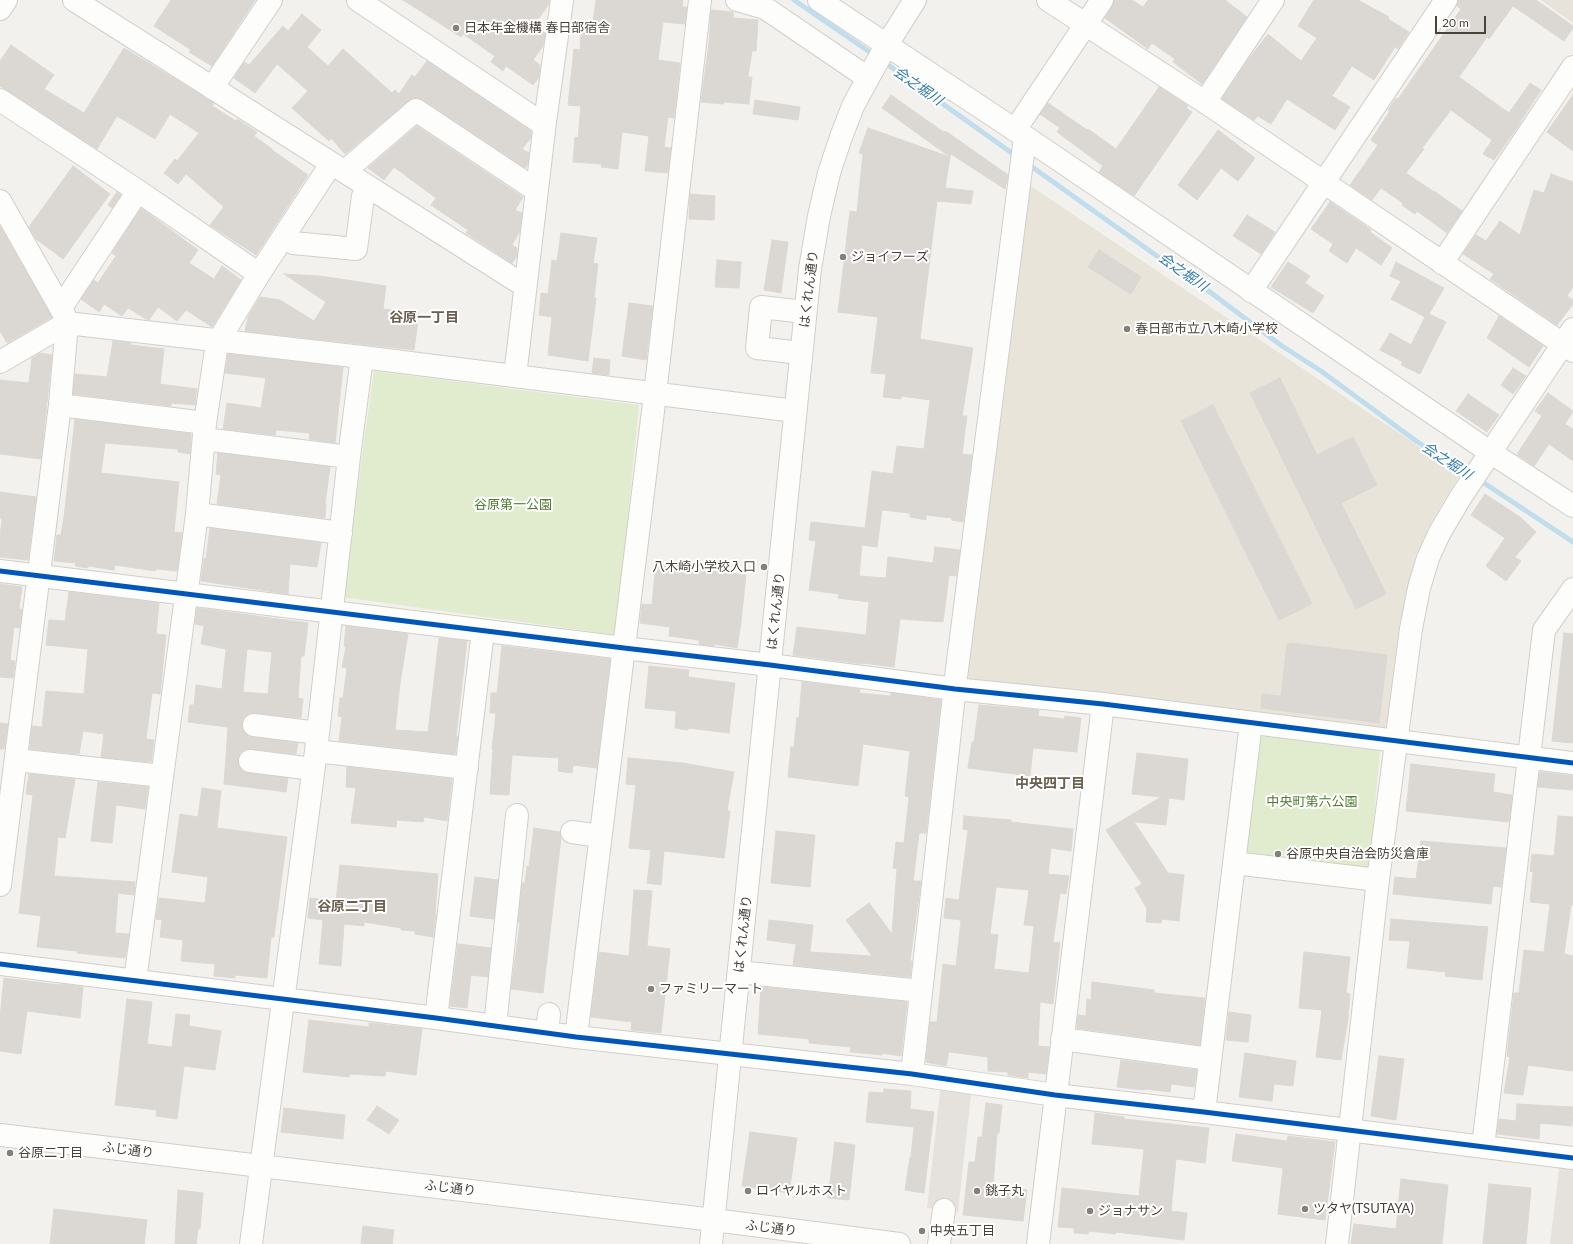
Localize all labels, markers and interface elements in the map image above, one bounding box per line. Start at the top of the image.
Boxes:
scale bar [1437,8,1488,34]
text: 20 m [1442,15,1469,30]
place label: 日本年金機構 春日部宿舎 [464,20,610,36]
marker: 日本年金機構 春日部宿舎 [451,23,461,33]
water label: 会之堀川 [890,63,946,109]
street label: はくれん通り [797,249,821,329]
place label: ジョイフーズ [851,249,929,265]
water label: 会之堀川 [1155,249,1211,295]
marker: ジョイフーズ [838,252,848,262]
district label: 谷原一丁目 [389,309,459,325]
place label: 春日部市立八木崎小学校 [1135,321,1278,337]
marker: 春日部市立八木崎小学校 [1122,324,1132,334]
water label: 会之堀川 [1419,439,1475,483]
park label: 谷原第一公園 [474,497,552,513]
place label: 八木崎小学校入口 [652,559,756,575]
marker: 八木崎小学校入口 [759,562,769,572]
street label: はくれん通り [764,571,788,651]
district label: 中央四丁目 [1015,775,1085,791]
park label: 中央町第六公園 [1267,794,1357,810]
place label: 谷原中央自治会防災倉庫 [1286,846,1429,862]
marker: 谷原中央自治会防災倉庫 [1273,849,1283,859]
street label: はくれん通り [731,894,755,974]
district label: 谷原二丁目 [317,898,387,914]
place label: ファミリーマート [659,981,763,997]
marker: ファミリーマート [646,984,656,994]
street label: ふじ通り [101,1139,155,1161]
place label: 谷原二丁目 [18,1145,83,1161]
marker: 谷原二丁目 [5,1148,15,1158]
street label: ふじ通り [423,1177,477,1199]
place label: ロイヤルホスト [756,1183,847,1199]
place label: 銚子丸 [985,1183,1024,1199]
marker: ロイヤルホスト [743,1186,753,1196]
marker: 銚子丸 [972,1186,982,1196]
place label: ツタヤ(TSUTAYA) [1313,1201,1414,1217]
place label: ジョナサン [1098,1203,1163,1219]
marker: ツタヤ(TSUTAYA) [1300,1204,1310,1214]
marker: ジョナサン [1085,1206,1095,1216]
street label: ふじ通り [744,1217,798,1239]
place label: 中央五丁目 [930,1223,995,1239]
marker: 中央五丁目 [917,1226,927,1236]

